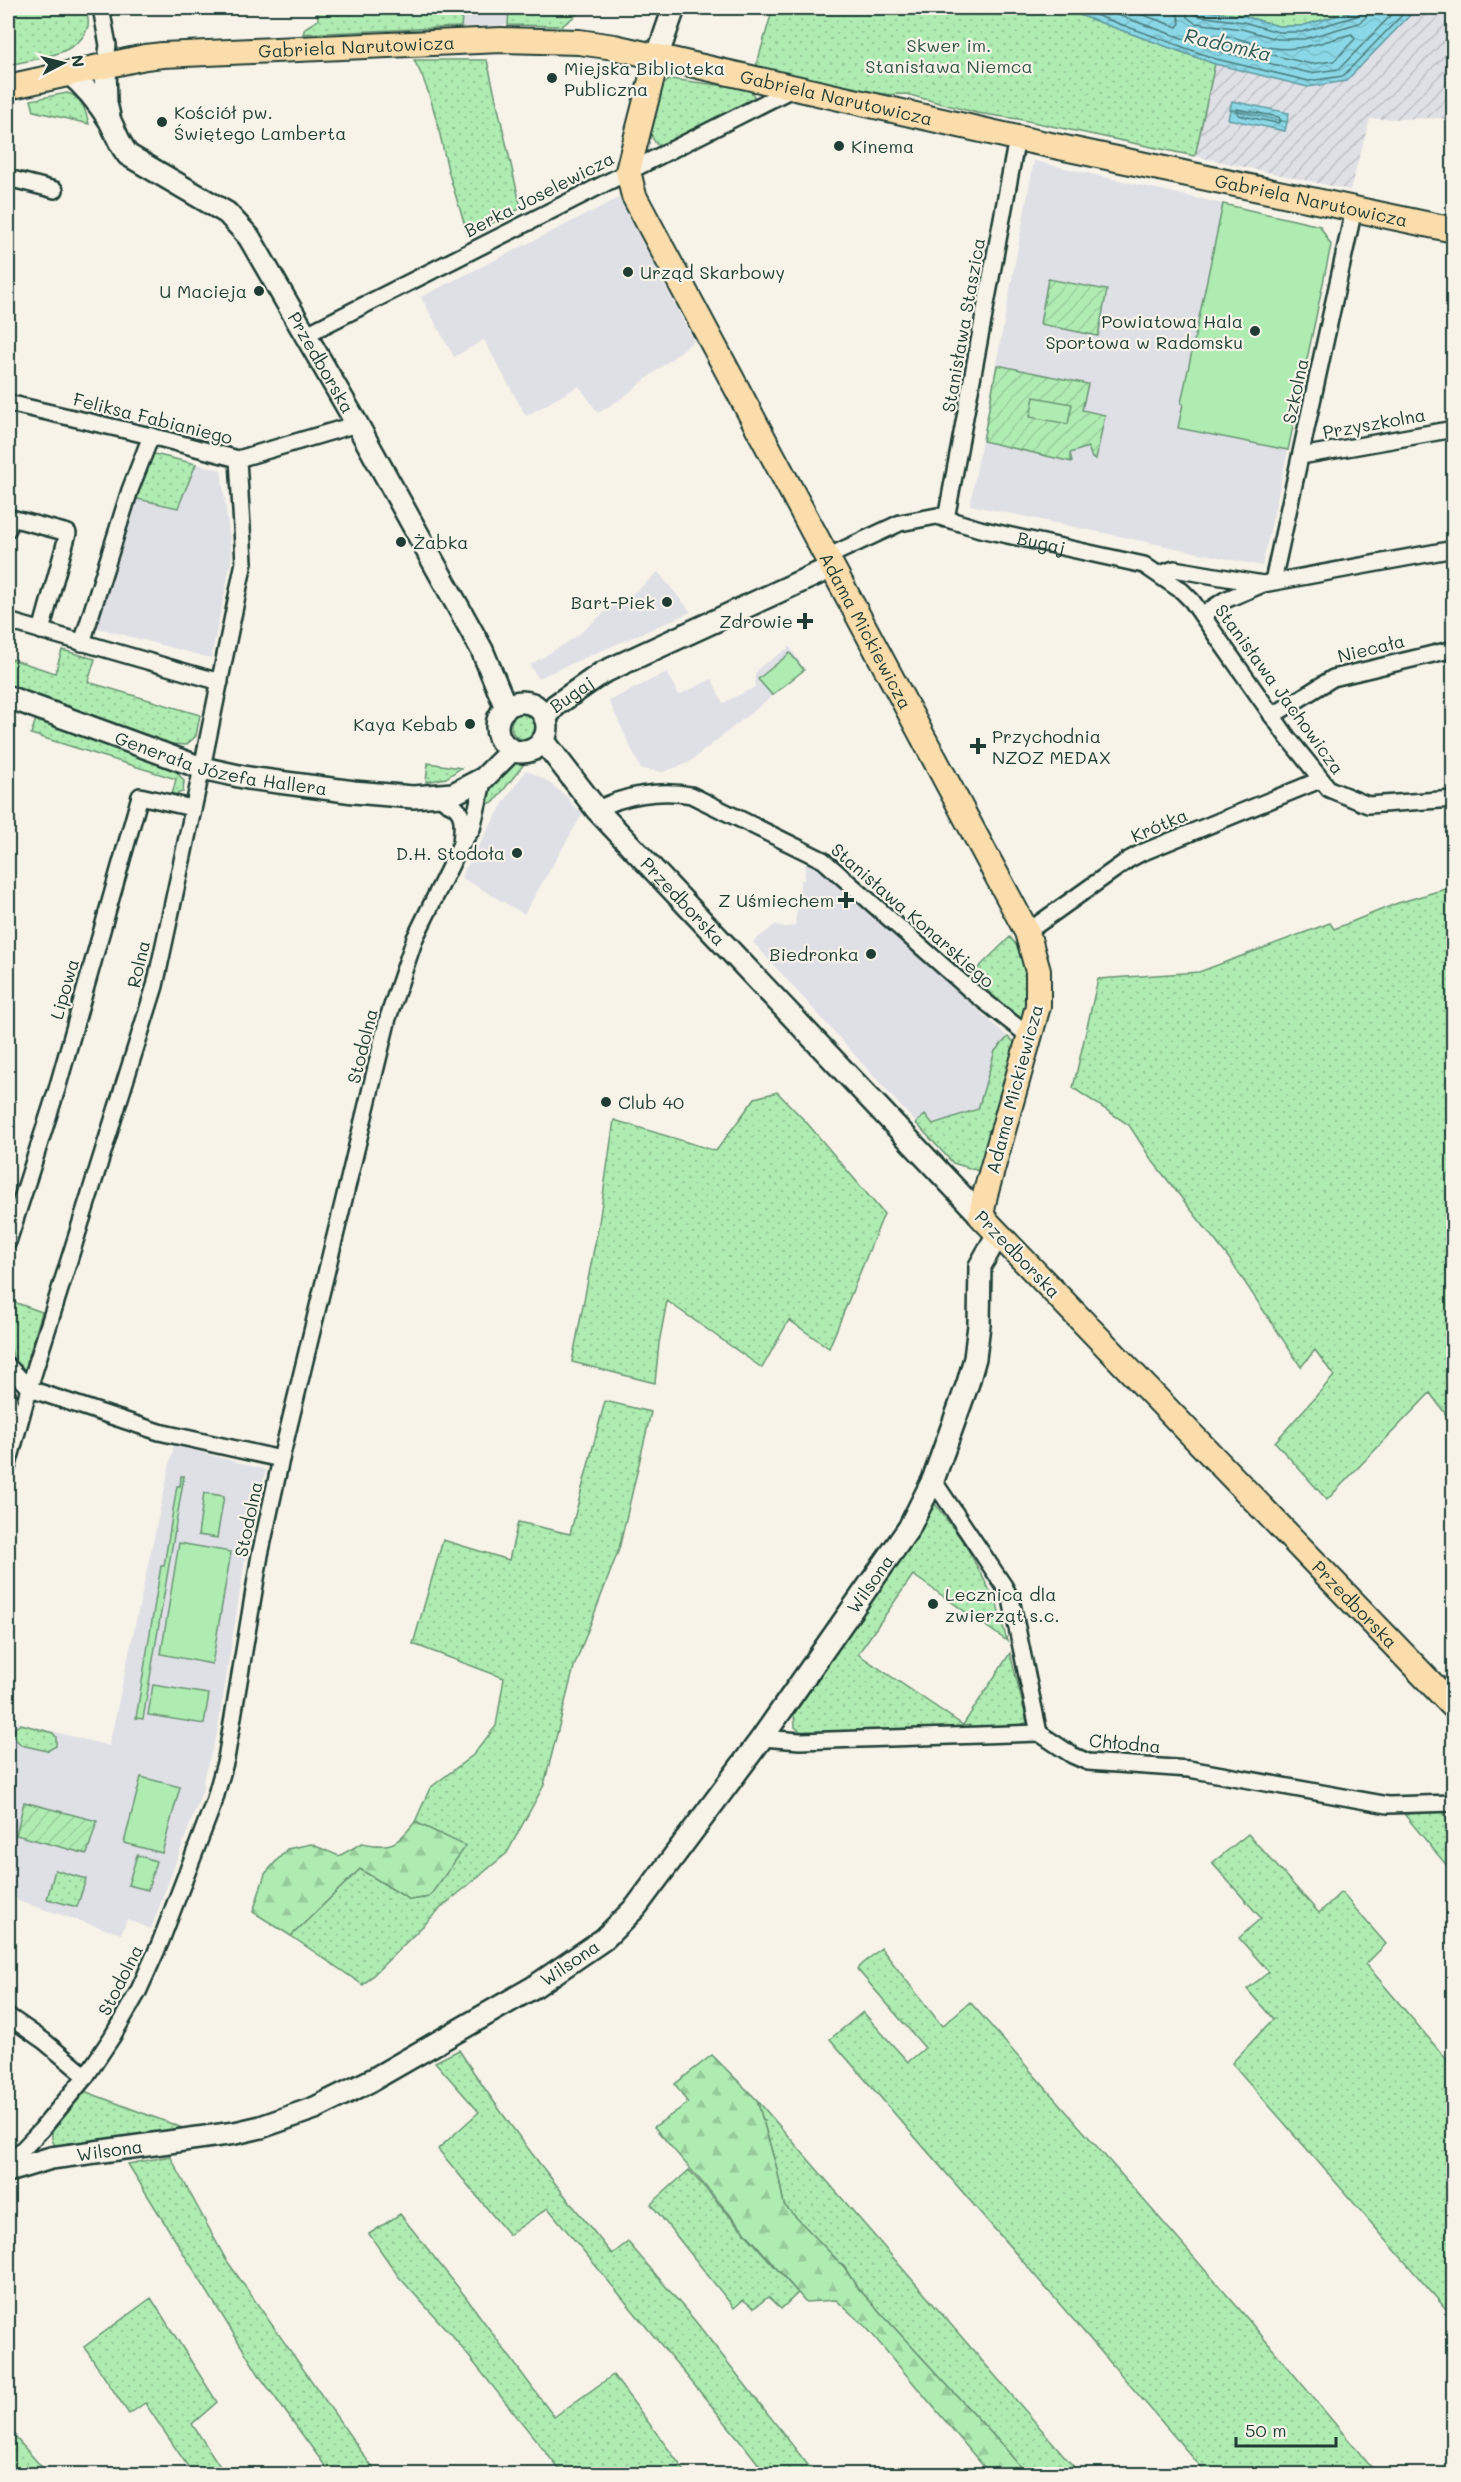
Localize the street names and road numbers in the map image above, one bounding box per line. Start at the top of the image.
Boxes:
street label: Gabriela Narutowicza [258,30,455,63]
street label: Gabriela Narutowicza [738,64,935,131]
street label: Berka Joselewicza [460,146,618,242]
street label: Gabriela Narutowicza [1213,168,1410,232]
street label: Stanisława Staszica [936,236,990,414]
street label: Przedborska [283,307,360,417]
street label: Szkolna [1276,356,1314,426]
street label: Feliksa Fabianiego [71,387,236,450]
street label: Przyszkolna [1321,402,1427,444]
street label: Bugaj [1015,526,1068,559]
street label: Adama Mickiewicza [814,548,918,713]
street label: Stanisława Jachowicza [1210,599,1350,779]
street label: Niecała [1335,628,1407,668]
street label: Bugaj [545,670,598,718]
street label: Generała Józefa Hallera [111,725,329,800]
street label: Krótka [1127,802,1191,848]
street label: Stanisława Konarskiego [826,837,1000,993]
street label: Przedborska [636,852,731,951]
street label: Rolna [121,938,155,990]
street label: Lipowa [44,956,84,1022]
street label: Adama Mickiewicza [980,1002,1048,1176]
street label: Stodolna [341,1006,383,1086]
street label: Przedborska [970,1205,1066,1303]
street label: Stodolna [228,1479,268,1559]
street label: Wilsona [841,1550,899,1618]
street label: Przedborska [1307,1555,1403,1653]
street label: Chłodna [1088,1728,1162,1758]
street label: Wilsona [535,1934,604,1991]
street label: Stodolna [92,1940,148,2020]
street label: Wilsona [75,2134,144,2166]

